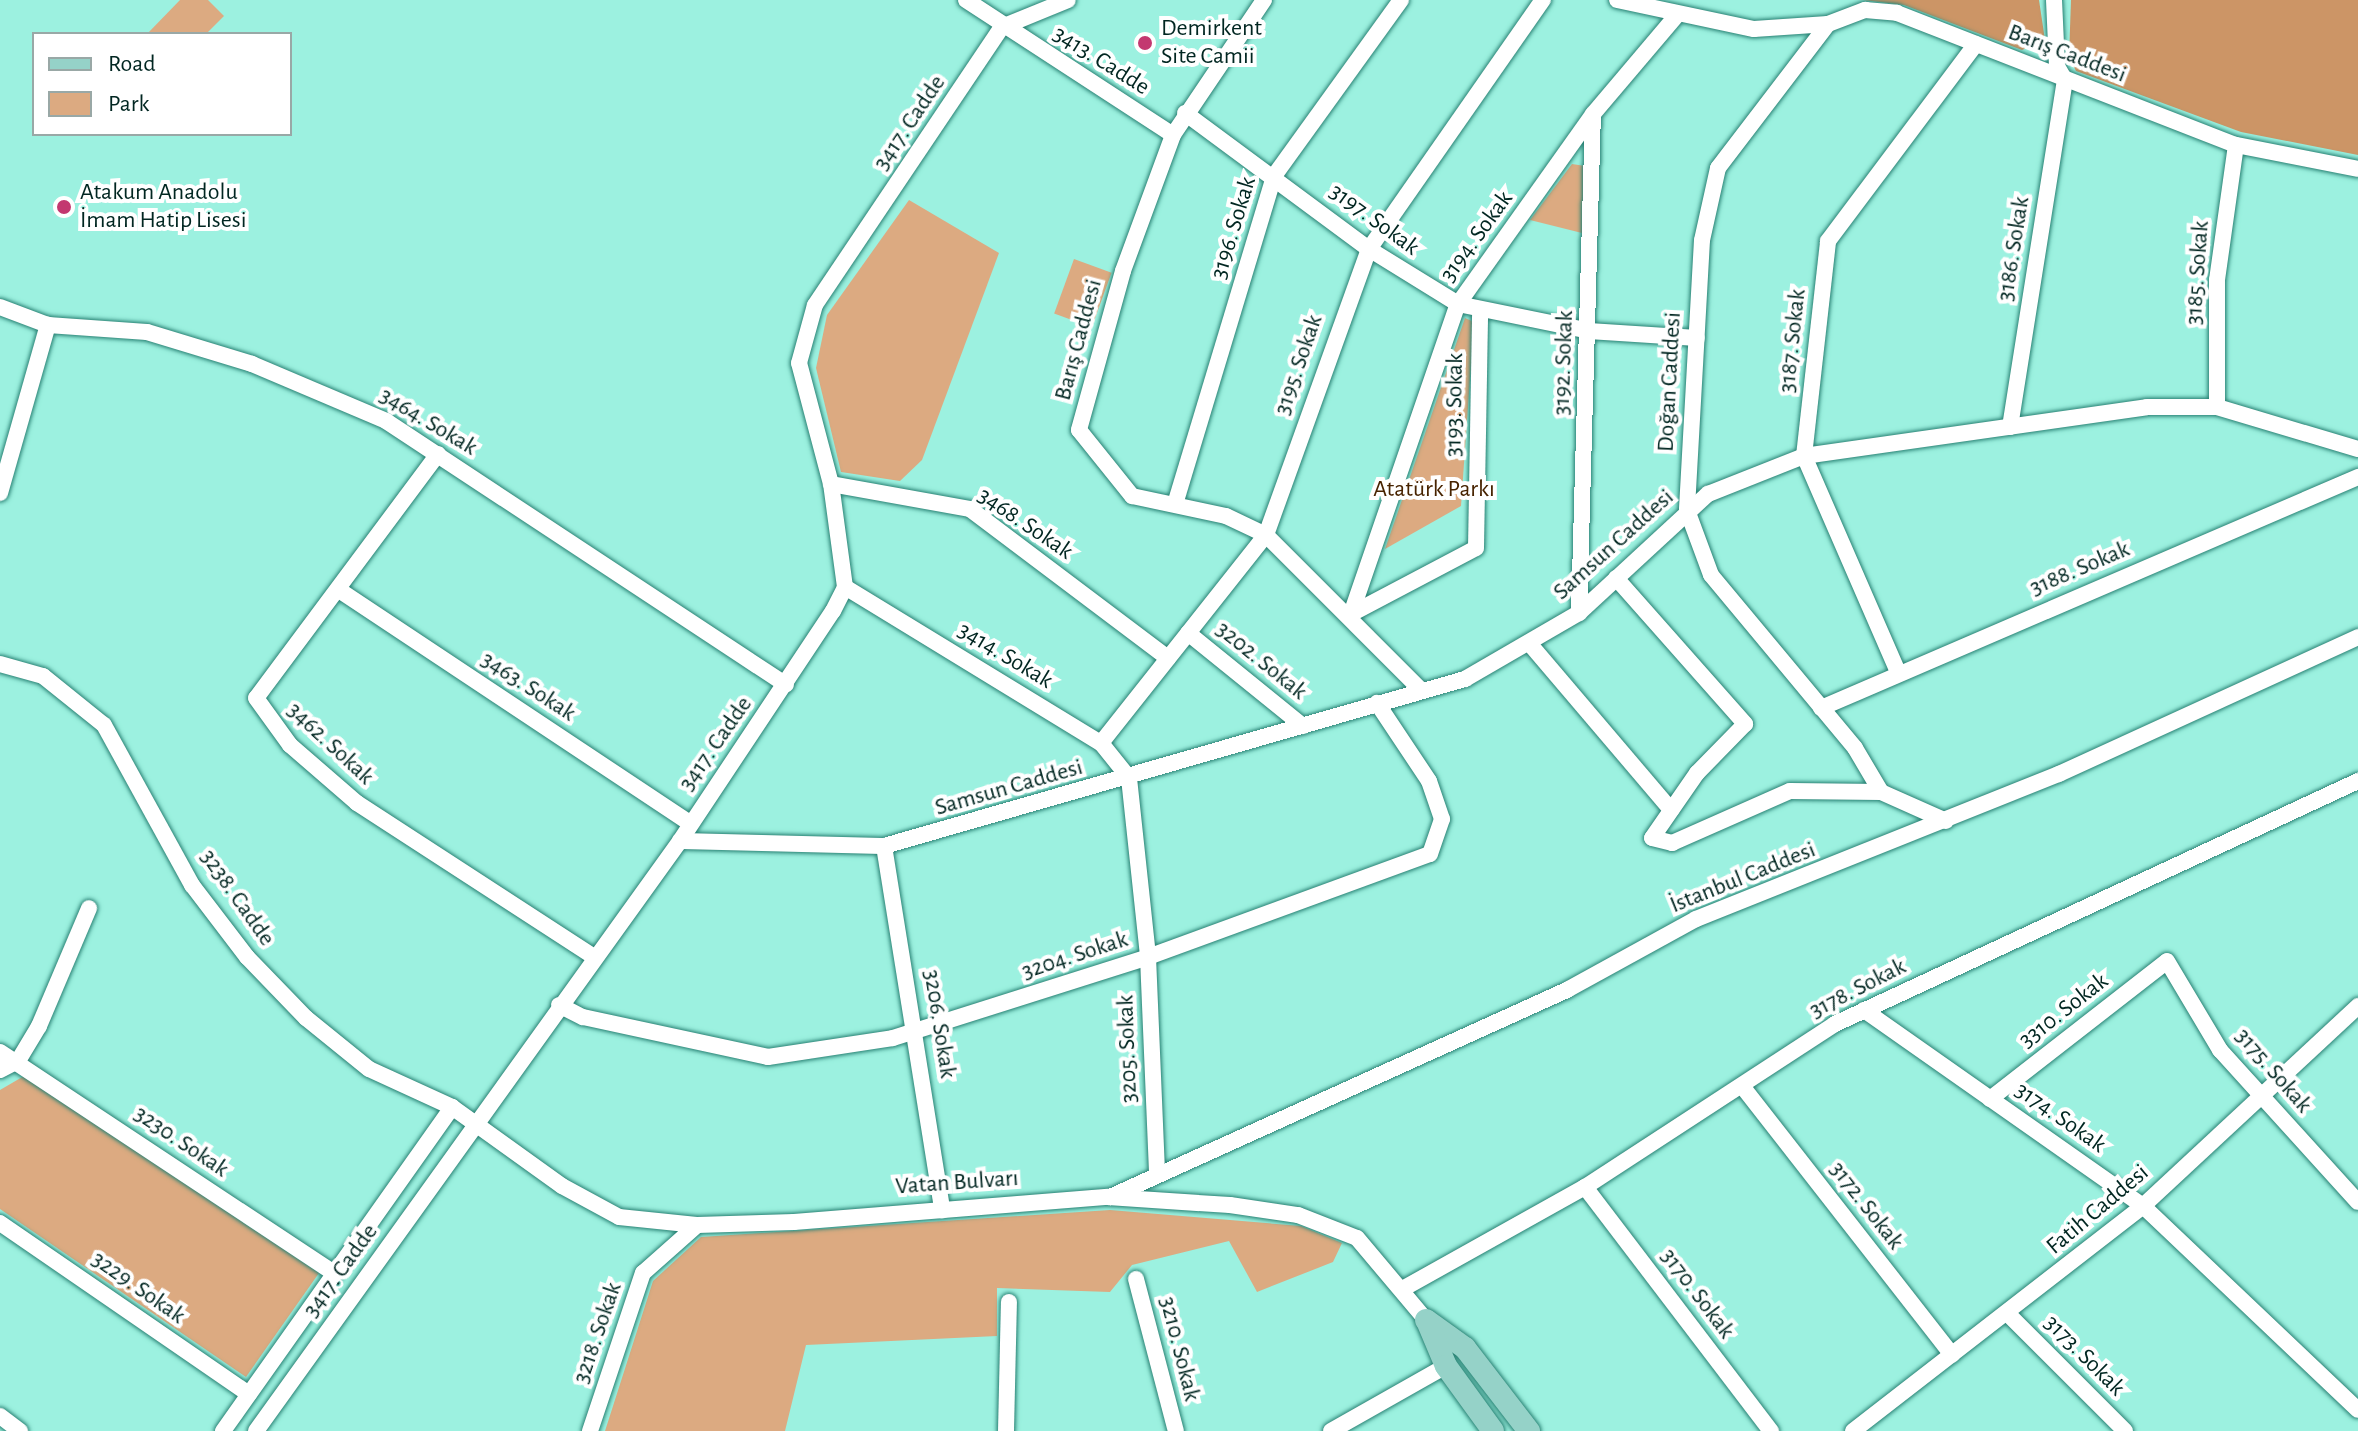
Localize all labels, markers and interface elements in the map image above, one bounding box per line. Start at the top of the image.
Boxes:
place label: Demirkent Site Camii [1161,15,1262,71]
street label: Barış Caddesi [2004,18,2130,90]
street label: 3413. Cadde [1047,20,1155,102]
legend [32,32,292,136]
marker: Demirkent Site Camii [1136,34,1154,52]
text: Road [108,52,156,76]
street label: 3417. Cadde [868,70,952,176]
text: Park [108,92,149,116]
street label: 3196. Sokak [1205,173,1263,283]
street label: 3197. Sokak [1323,178,1425,262]
place label: Atakum Anadolu İmam Hatip Lisesi [80,179,246,235]
street label: 3194. Sokak [1434,186,1520,288]
street label: 3186. Sokak [1992,195,2036,303]
marker: Atakum Anadolu İmam Hatip Lisesi [55,198,73,216]
street label: 3185. Sokak [2180,220,2216,326]
street label: Barış Caddesi [1049,276,1109,404]
street label: 3187. Sokak [1773,288,1813,394]
street label: 3192. Sokak [1548,310,1580,416]
street label: 3195. Sokak [1268,311,1330,419]
street label: Doğan Caddesi [1652,311,1688,453]
street label: 3193. Sokak [1440,353,1470,457]
street label: 3464. Sokak [374,382,482,462]
park label: Atatürk Parkı [1373,476,1495,504]
street label: 3468. Sokak [972,482,1078,566]
street label: Samsun Caddesi [1548,483,1680,607]
street label: 3188. Sokak [2026,535,2134,603]
street label: 3414. Sokak [952,616,1058,696]
street label: 3202. Sokak [1210,616,1312,706]
street label: 3463. Sokak [475,646,581,728]
street label: 3417. Cadde [673,691,759,797]
street label: 3462. Sokak [281,697,379,791]
street label: Samsun Caddesi [932,753,1086,823]
street label: İstanbul Caddesi [1666,836,1820,920]
street label: 3238. Cadde [193,844,281,952]
street label: 3204. Sokak [1018,925,1132,987]
street label: 3178. Sokak [1805,953,1911,1025]
street label: 3310. Sokak [2014,967,2114,1055]
street label: 3206. Sokak [916,968,962,1080]
street label: 3205. Sokak [1112,994,1144,1104]
street label: 3175. Sokak [2228,1023,2318,1119]
street label: 3174. Sokak [2009,1076,2111,1160]
street label: 3230. Sokak [128,1100,234,1184]
street label: 3172. Sokak [1823,1156,1909,1256]
street label: Fatih Caddesi [2041,1159,2155,1261]
street label: Vatan Bulvarı [894,1164,1020,1202]
street label: 3417. Cadde [297,1219,385,1323]
street label: 3170. Sokak [1654,1243,1740,1345]
street label: 3229. Sokak [86,1245,190,1331]
street label: 3218. Sokak [567,1279,629,1387]
street label: 3210. Sokak [1152,1294,1206,1404]
street label: 3173. Sokak [2038,1310,2130,1402]

